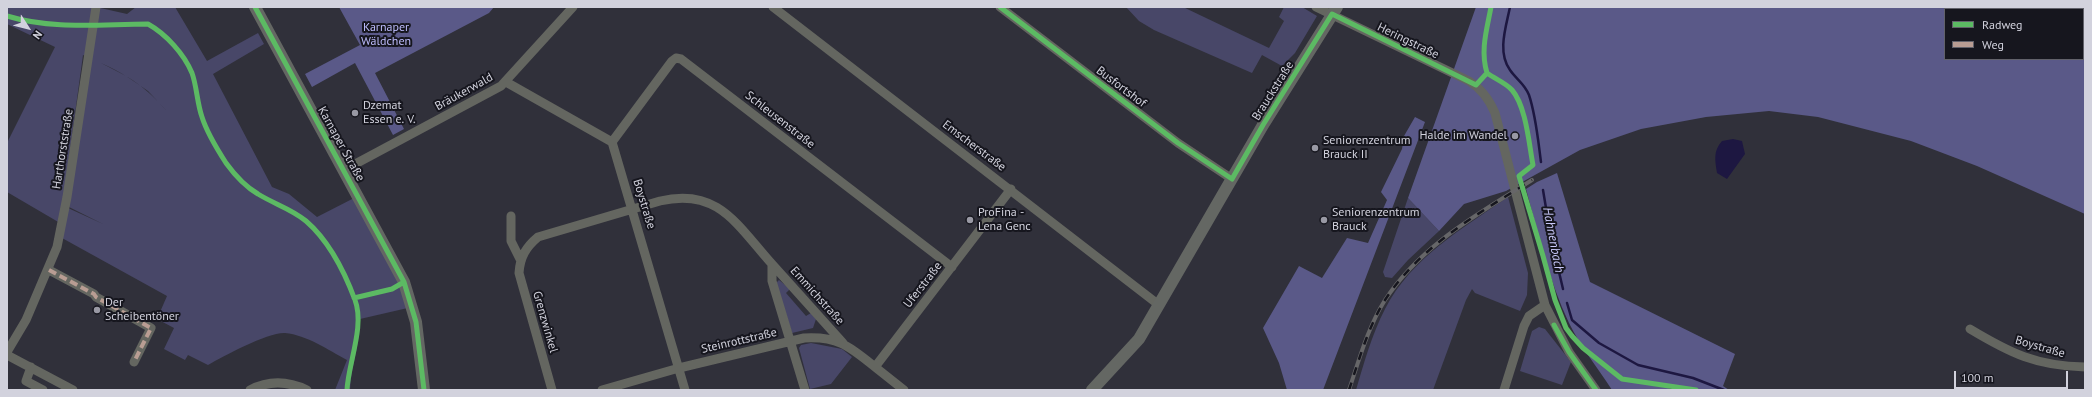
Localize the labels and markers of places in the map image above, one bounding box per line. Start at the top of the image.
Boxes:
place label: Dzemat Essen e. V. [363,99,416,127]
marker: Dzemat Essen e. V. [350,108,360,118]
place label: Halde im Wandel [1420,129,1507,143]
marker: Halde im Wandel [1510,131,1520,141]
place label: Seniorenzentrum Brauck II [1323,134,1411,162]
marker: Seniorenzentrum Brauck II [1310,143,1320,153]
place label: ProFina - Lena Genc [978,206,1031,234]
place label: Seniorenzentrum Brauck [1332,206,1420,234]
marker: ProFina - Lena Genc [965,215,975,225]
marker: Seniorenzentrum Brauck [1319,215,1329,225]
place label: Der Scheibentöner [105,296,179,324]
marker: Der Scheibentöner [92,305,102,315]

